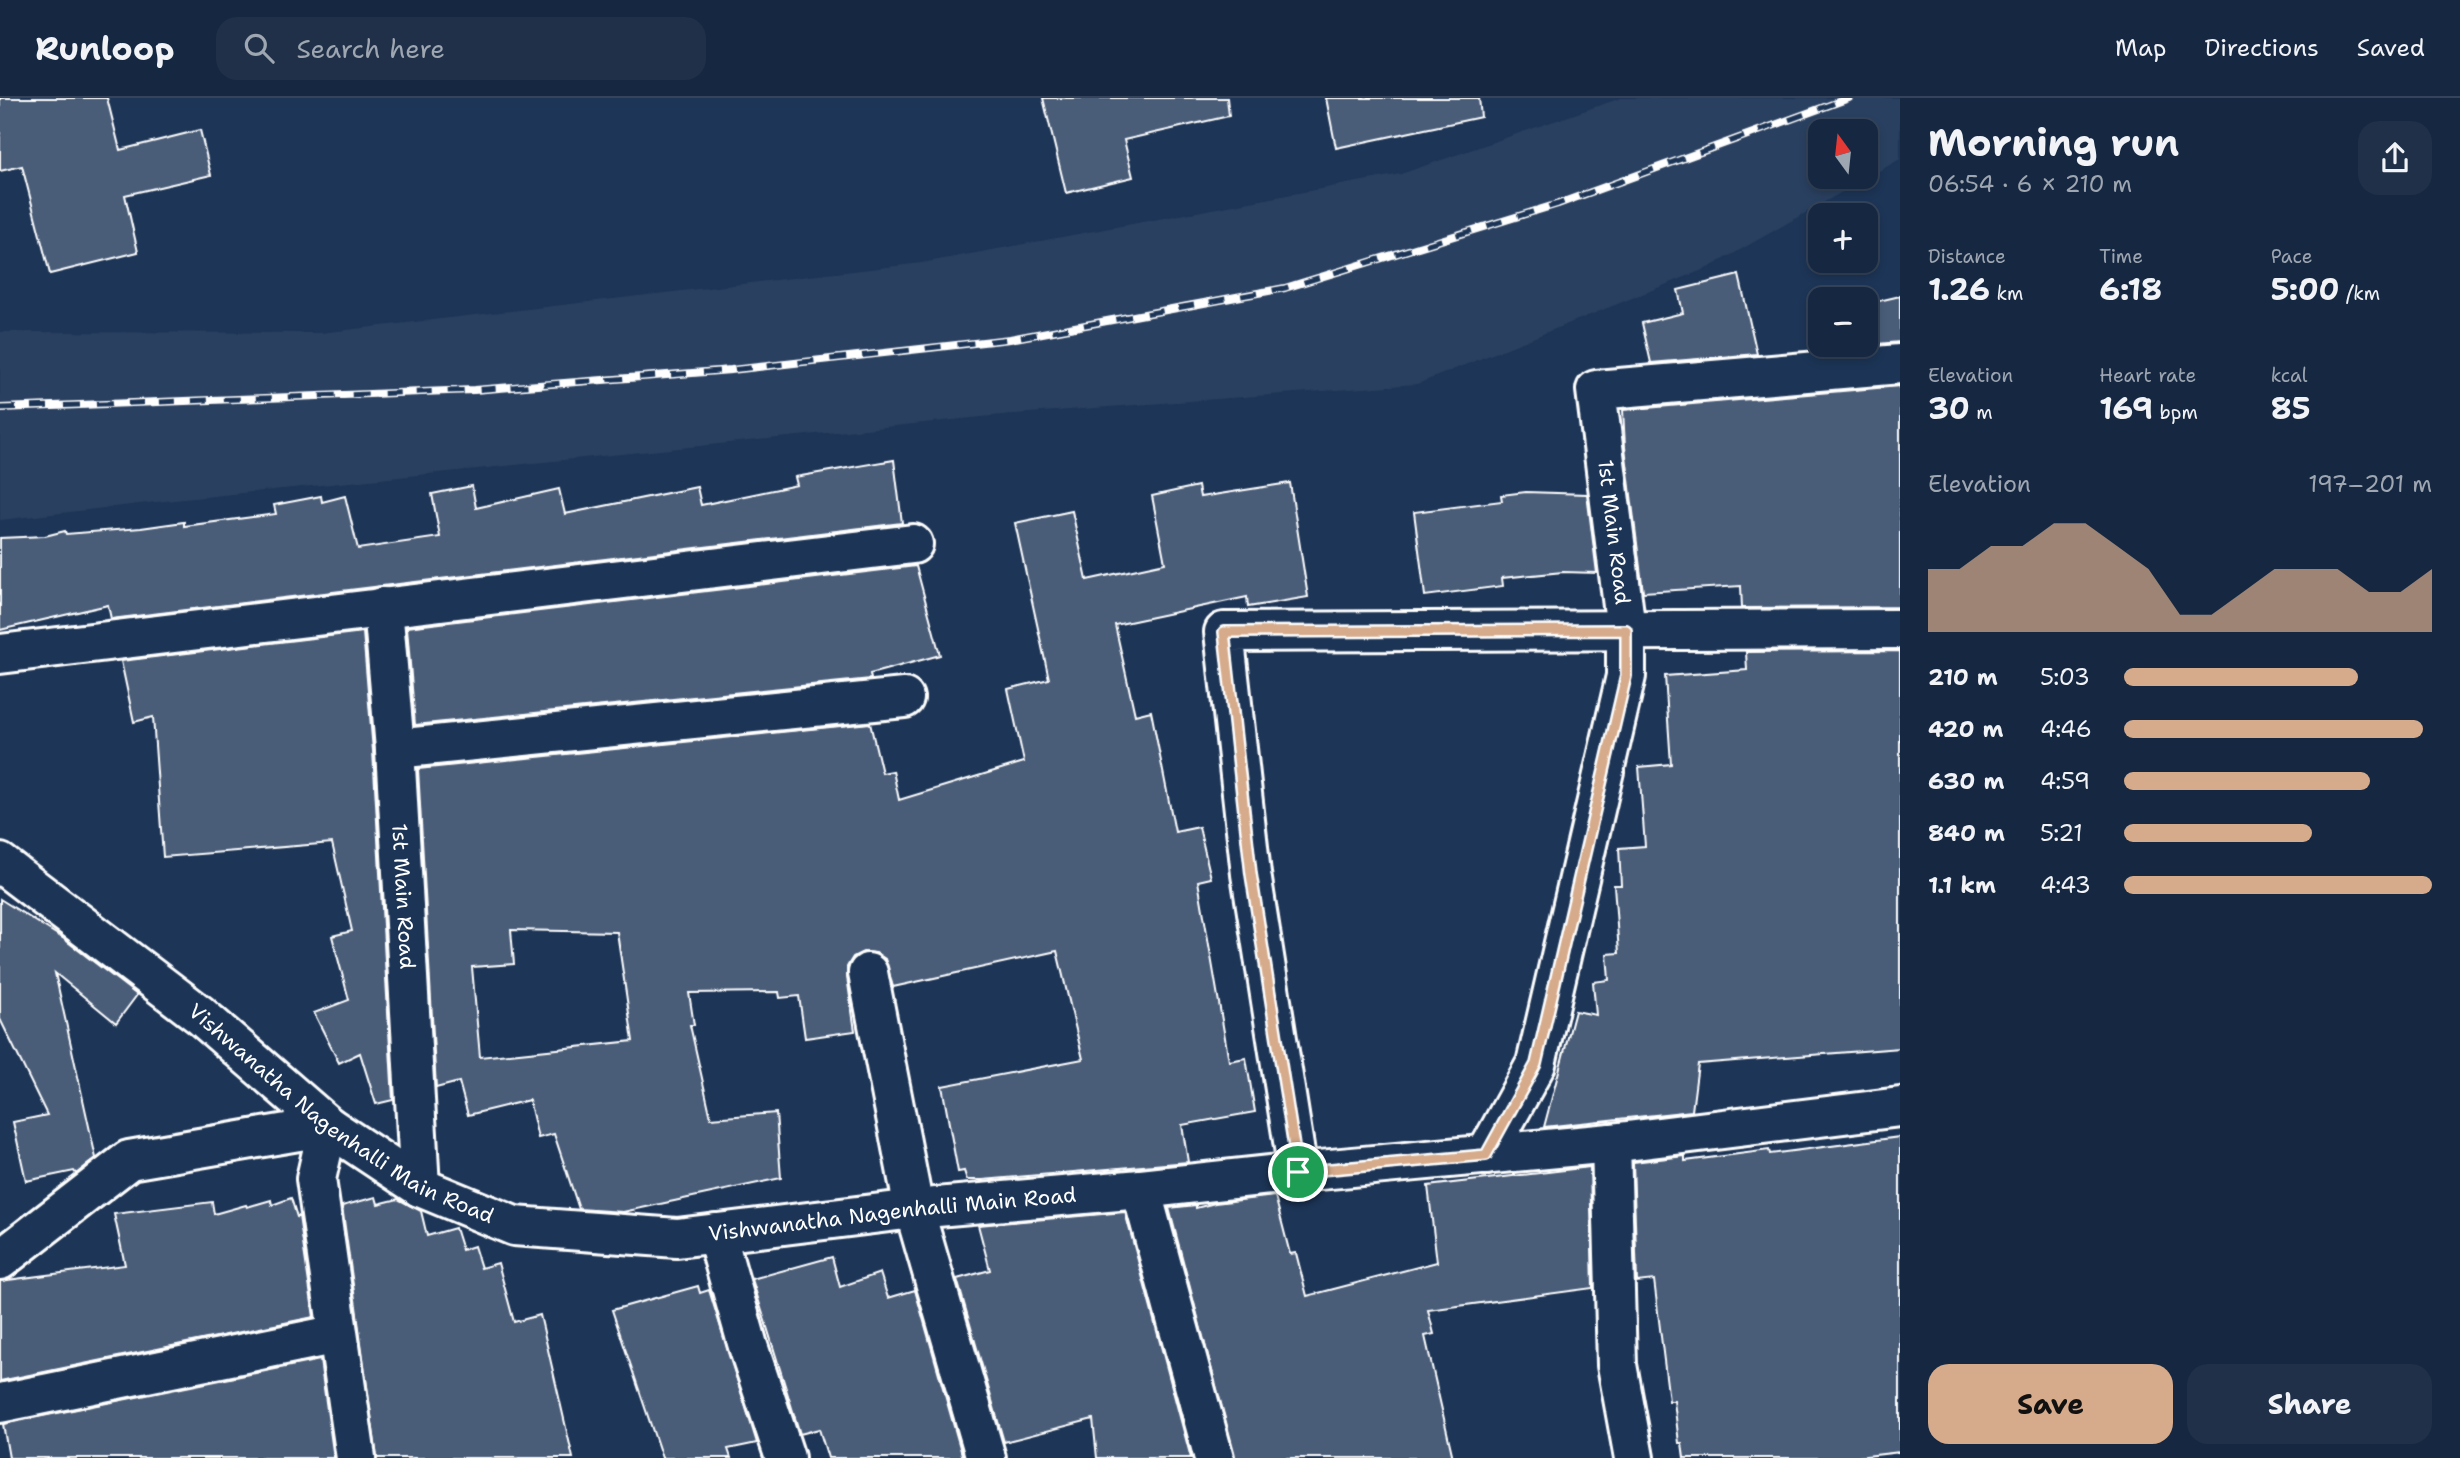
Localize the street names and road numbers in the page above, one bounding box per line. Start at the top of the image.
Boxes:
street label: 1st Main Road [1591,458,1637,606]
street label: 1st Main Road [385,823,422,970]
street label: Vishwanatha Nagenhalli Main Road [183,997,498,1230]
street label: Vishwanatha Nagenhalli Main Road [707,1181,1077,1248]

